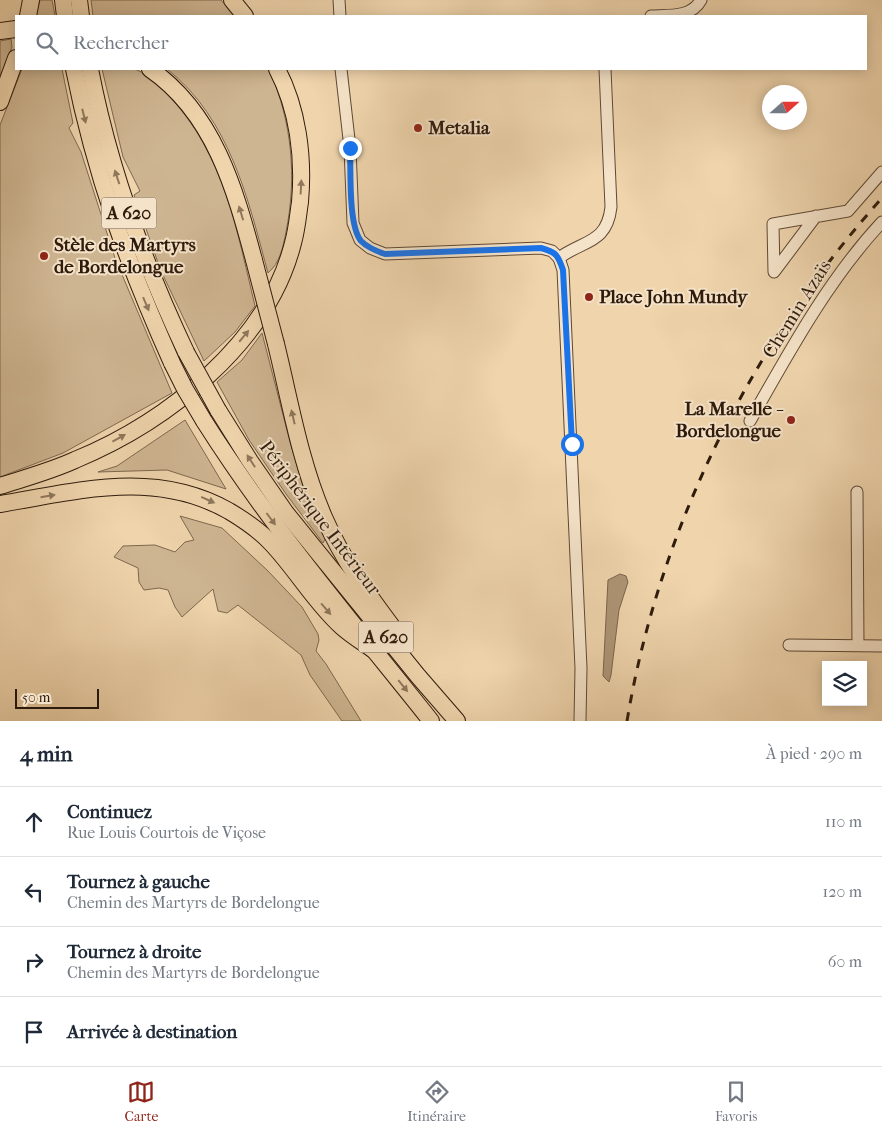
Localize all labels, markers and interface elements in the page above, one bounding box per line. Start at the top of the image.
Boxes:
search box [15,15,867,70]
icon: search [33,29,61,57]
text: Rechercher [73,32,169,54]
north arrow [762,85,807,130]
one-way arrow [80,109,88,124]
place label: Metalia [427,117,491,139]
marker: Metalia [412,122,424,134]
route end [339,137,362,160]
one-way arrow [112,169,120,184]
one-way arrow [297,179,305,195]
road number: A 620 [102,198,156,228]
one-way arrow [237,205,245,220]
place label: Stèle des Martyrs de Bordelongue [54,234,196,278]
marker: Stèle des Martyrs de Bordelongue [38,250,50,262]
street label: Chemin Azaïs [758,256,836,362]
place label: Place John Mundy [599,286,748,308]
marker: Place John Mundy [583,291,595,303]
one-way arrow [142,297,150,311]
one-way arrow [238,330,249,342]
place label: La Marelle - Bordelongue [675,398,784,442]
one-way arrow [289,410,297,425]
marker: La Marelle - Bordelongue [785,414,797,426]
route start [561,433,584,456]
one-way arrow [112,434,127,442]
street label: Périphérique Intérieur [255,436,386,600]
one-way arrow [246,455,255,468]
one-way arrow [40,492,56,500]
one-way arrow [201,497,215,505]
one-way arrow [266,512,276,526]
one-way arrow [320,603,332,615]
road number: A 620 [358,622,414,652]
map controls [822,661,867,706]
button: layers [822,661,867,706]
one-way arrow [398,679,409,692]
scale bar [15,686,99,709]
text: 50 m [22,689,50,706]
text: 4 min [20,742,73,766]
text: À pied · 290 m [766,744,862,763]
text: Continuez [67,801,152,823]
icon: ahead [20,808,48,836]
text: 110 m [825,812,862,831]
text: Rue Louis Courtois de Viçose [67,823,266,842]
text: Tournez à gauche [67,871,210,893]
icon: left [20,878,48,906]
text: 120 m [823,882,862,901]
text: Chemin des Martyrs de Bordelongue [67,893,320,912]
text: Tournez à droite [67,941,201,963]
icon: right [20,948,48,976]
text: 60 m [828,952,862,971]
text: Chemin des Martyrs de Bordelongue [67,963,320,982]
icon: arrive [20,1018,48,1046]
text: Arrivée à destination [67,1021,237,1043]
tab: Carte [124,1078,158,1125]
tab: Itinéraire [407,1078,466,1125]
tab: Favoris [715,1078,758,1125]

